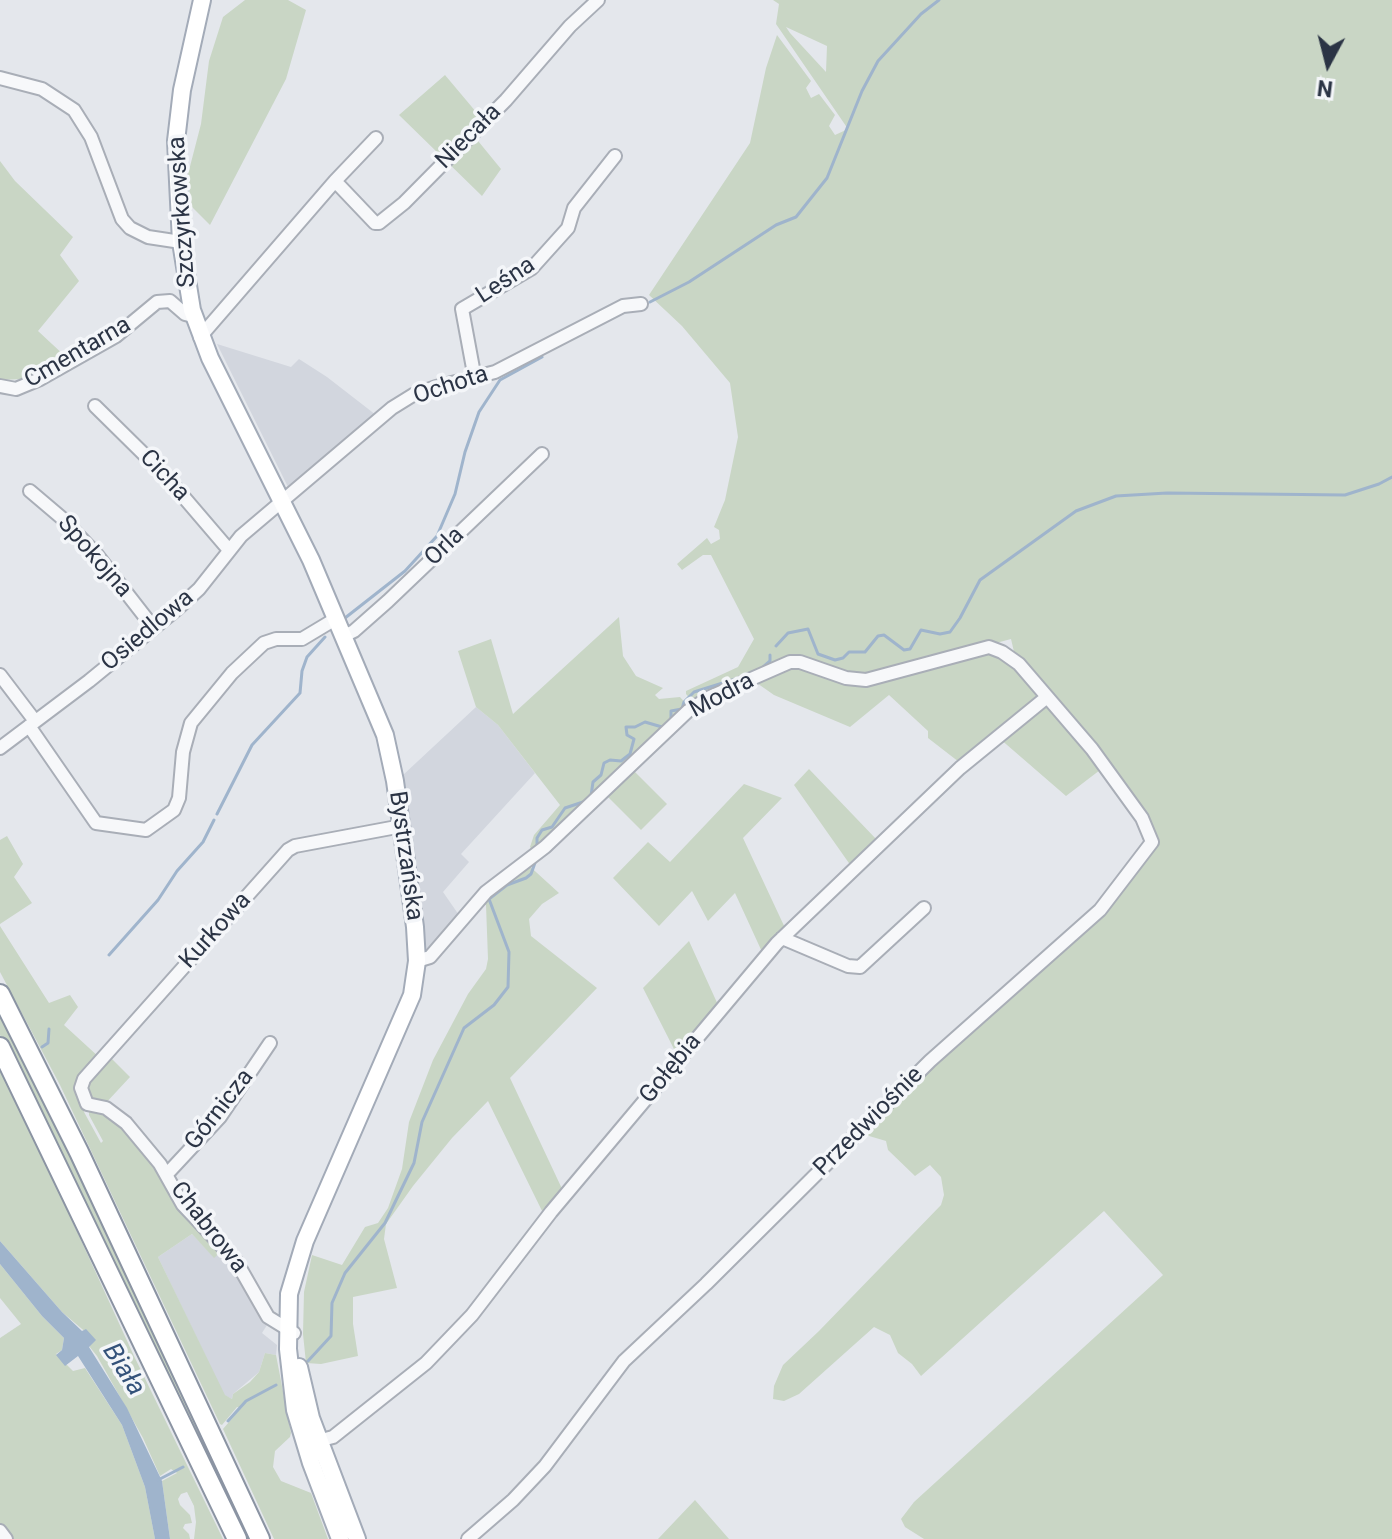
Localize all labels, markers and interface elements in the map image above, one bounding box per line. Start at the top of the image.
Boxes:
north arrow [1288,24,1368,104]
text: N [1316,75,1334,102]
street label: Niecała [430,98,508,176]
street label: Szczyrkowska [163,135,203,289]
street label: Leśna [471,251,541,311]
street label: Cmentarna [20,311,136,395]
street label: Ochota [410,360,492,412]
street label: Cicha [133,444,195,508]
street label: Spokojna [51,510,137,604]
street label: Orla [419,522,471,572]
street label: Osiedlowa [96,584,200,678]
street label: Modra [685,667,759,725]
street label: Bystrzańska [382,789,428,923]
street label: Kurkowa [174,887,258,975]
street label: Gołębia [634,1028,708,1110]
street label: Przedwiośnie [808,1061,930,1183]
street label: Górnicza [179,1064,261,1156]
street label: Chabrowa [163,1177,253,1279]
water label: Biała [95,1338,151,1402]

